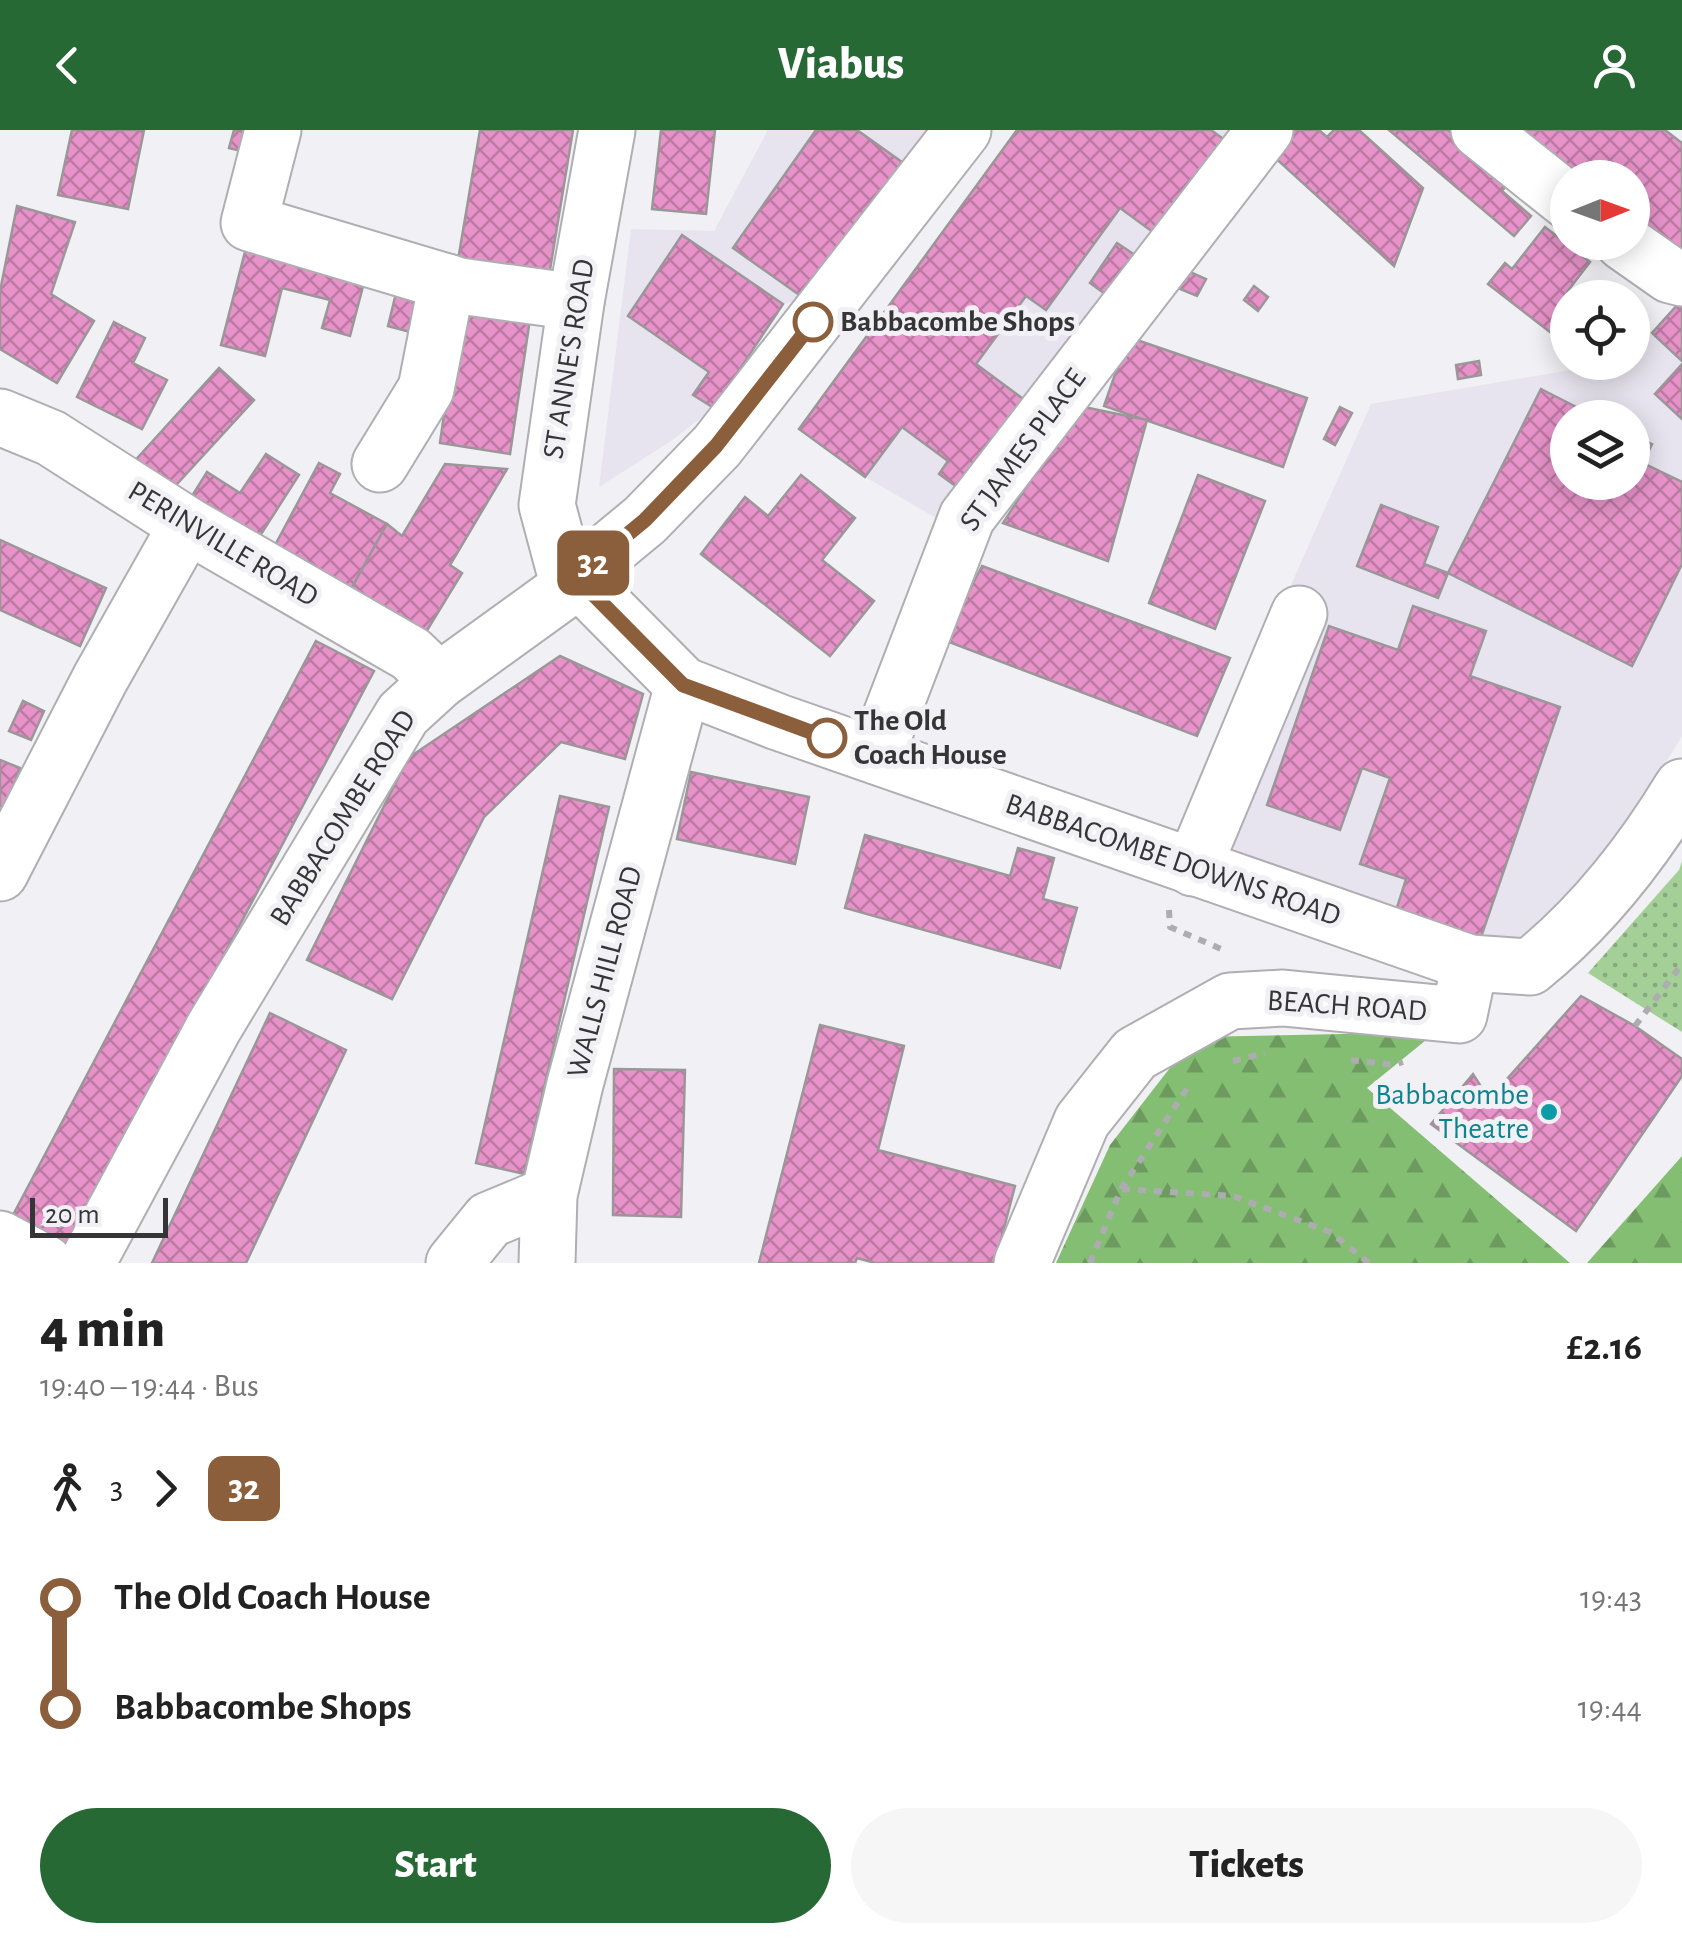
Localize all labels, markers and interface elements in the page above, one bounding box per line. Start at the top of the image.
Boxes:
icon: back [40,38,95,93]
icon: person [1587,38,1642,93]
text: Viabus [778,42,904,87]
north arrow [1550,160,1650,260]
map controls [1550,160,1650,500]
street label: ST ANNE'S ROAD [538,257,600,461]
button: locate [1550,280,1650,380]
marker: Babbacombe Shops [794,303,832,341]
place label: Babbacombe Shops [840,307,1075,337]
street label: ST JAMES PLACE [954,363,1092,537]
button: layers [1550,400,1650,500]
street label: PERINVILLE ROAD [123,476,323,612]
line badge: 32 [548,530,638,596]
text: 32 [577,546,609,581]
street label: BABBACOMBE ROAD [265,705,421,931]
place label: The Old Coach House [854,706,1007,770]
marker: The Old Coach House [808,719,846,757]
street label: BABBACOMBE DOWNS ROAD [1001,788,1345,932]
street label: WALLS HILL ROAD [562,863,648,1081]
street label: BEACH ROAD [1266,985,1428,1027]
place label: Babbacombe Theatre [1375,1080,1529,1144]
marker: Babbacombe Theatre [1538,1101,1560,1123]
scale bar [30,1193,168,1238]
text: 20 m [45,1201,100,1229]
text: 4 min [40,1302,165,1357]
text: £2.16 [1566,1329,1642,1367]
text: 19:40 – 19:44 · Bus [40,1370,259,1402]
icon: walk [40,1461,95,1516]
icon: forward [138,1461,193,1516]
text: 32 [228,1471,260,1506]
text: 3 [110,1472,123,1504]
text: The Old Coach House [114,1579,431,1617]
text: 19:43 [1580,1582,1642,1614]
text: Babbacombe Shops [114,1689,412,1727]
text: 19:44 [1578,1692,1642,1724]
button: Start [40,1808,831,1923]
button: Tickets [851,1808,1642,1923]

